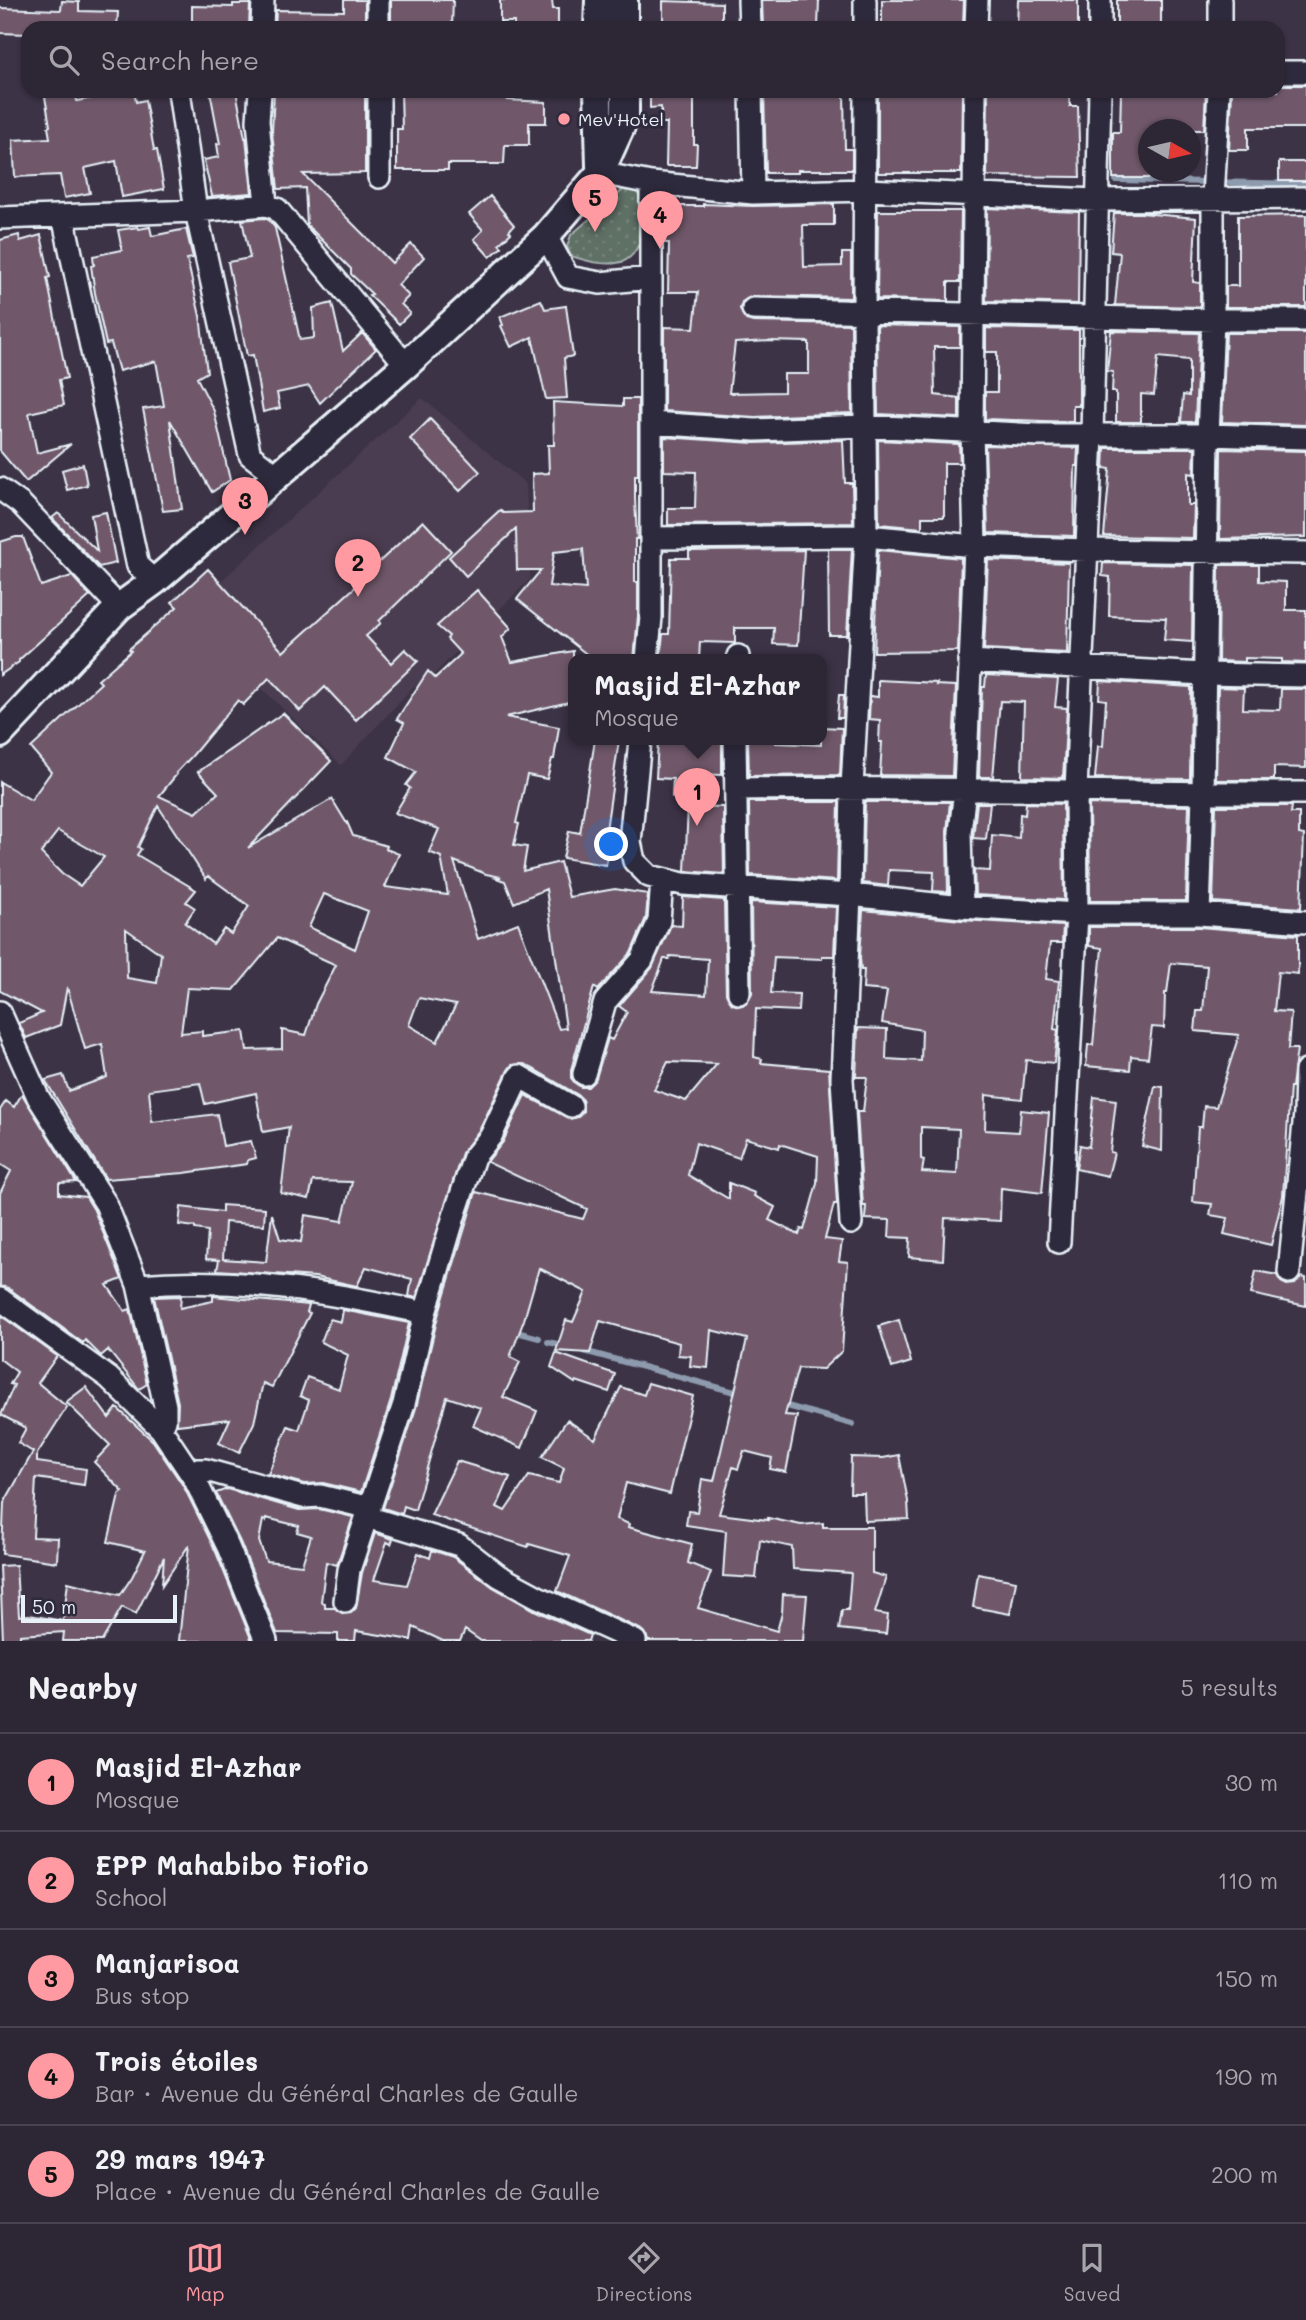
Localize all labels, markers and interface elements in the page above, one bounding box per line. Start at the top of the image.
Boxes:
search box [21,21,1285,98]
icon: search [45,41,83,79]
text: Search here [101,43,259,77]
place label: Mev'Hotel [578,107,664,131]
marker: Mev'Hotel [556,111,572,127]
north arrow [1138,119,1201,182]
pin: 5 [572,174,618,232]
pin: 4 [637,191,683,249]
pin: 3 [222,477,268,535]
pin: 2 [335,539,381,597]
popup [568,654,827,745]
text: Masjid El-Azhar [594,668,801,702]
text: Mosque [594,702,679,732]
pin: 1 [674,768,720,826]
your location [594,827,628,861]
scale bar [21,1592,177,1624]
text: 50 m [32,1594,76,1619]
text: Nearby [28,1667,138,1707]
text: 5 results [1181,1672,1278,1702]
text: Masjid El-Azhar [95,1750,302,1784]
text: 1 [46,1767,56,1797]
text: 30 m [1225,1767,1278,1797]
text: Mosque [95,1784,180,1814]
text: EPP Mahabibo Fiofio [95,1848,369,1882]
text: 2 [45,1865,57,1895]
text: 110 m [1218,1865,1278,1895]
text: School [95,1882,168,1912]
text: Manjarisoa [95,1946,240,1980]
text: 3 [44,1963,58,1993]
text: 150 m [1214,1963,1278,1993]
text: Bus stop [95,1980,190,2010]
text: Trois étoiles [95,2044,258,2078]
text: 4 [44,2061,58,2091]
text: 190 m [1214,2061,1278,2091]
text: Bar · Avenue du Général Charles de Gaulle [95,2078,578,2108]
text: 29 mars 1947 [95,2142,265,2176]
text: 5 [44,2159,58,2189]
text: 200 m [1211,2159,1278,2189]
text: Place · Avenue du Général Charles de Gaulle [95,2176,600,2206]
tab: Map [186,2239,224,2306]
tab: Directions [596,2239,692,2306]
tab: Saved [1064,2239,1120,2306]

